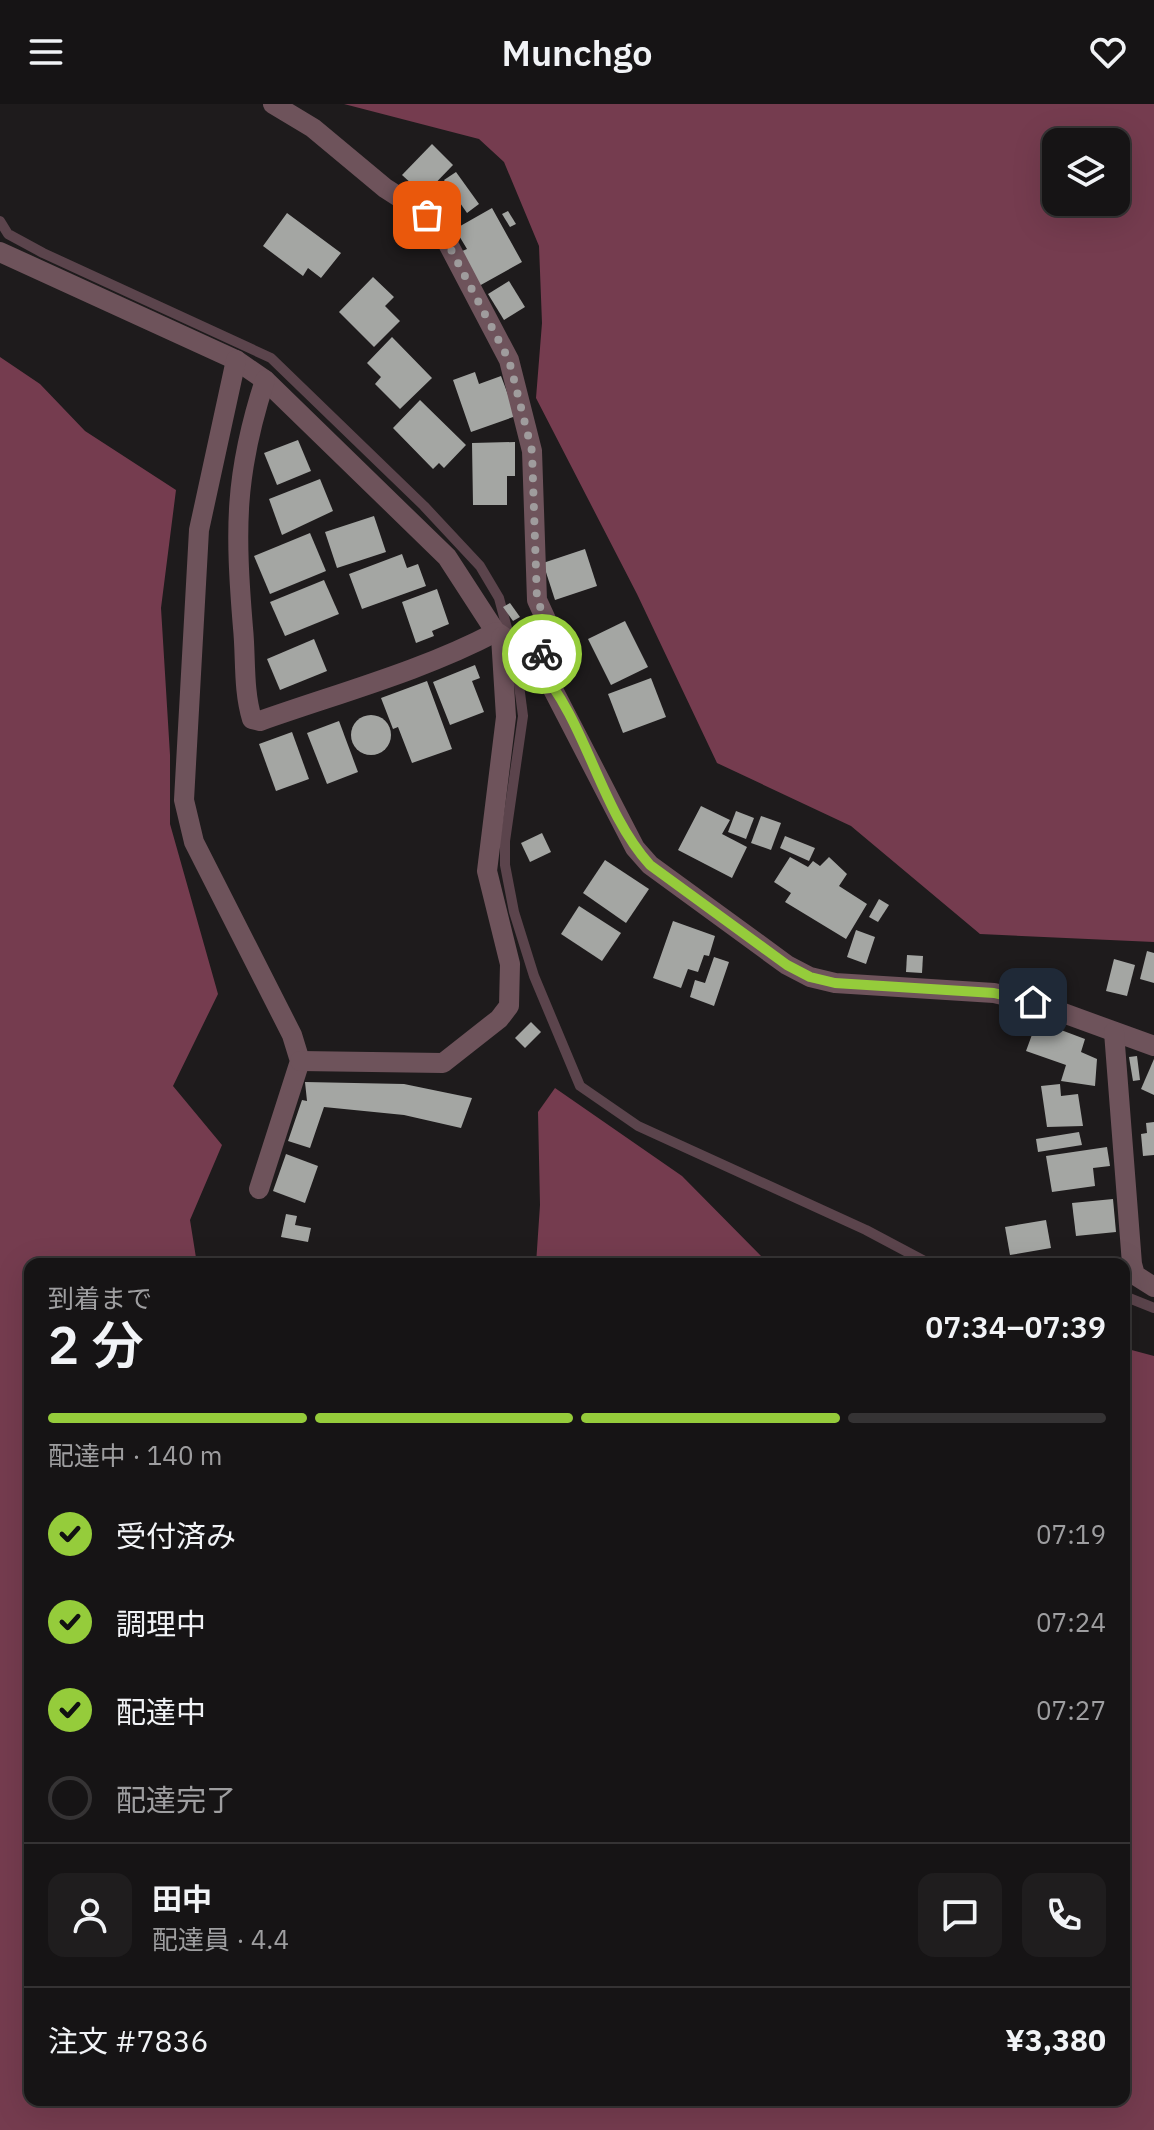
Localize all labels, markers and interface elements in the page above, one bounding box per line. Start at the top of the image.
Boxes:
text: Munchgo [501,29,653,76]
icon: menu [24,30,68,74]
icon: heart [1086,30,1130,74]
map controls [1042,128,1130,216]
button: layers [1042,128,1130,216]
pin [393,181,461,249]
icon: bag [405,193,449,237]
courier [502,614,582,694]
icon: bike [520,632,564,676]
pin [999,968,1067,1036]
icon: home [1011,980,1055,1024]
text: 到着まで [48,1281,152,1315]
text: 07:34–07:39 [925,1307,1106,1346]
text: 2 分 [48,1311,143,1378]
text: 配達中 · 140 m [48,1438,222,1472]
icon: check [48,1512,92,1556]
text: 受付済み [116,1516,236,1555]
text: 07:19 [1036,1517,1106,1551]
icon: check [48,1600,92,1644]
text: 調理中 [116,1604,206,1643]
text: 07:24 [1036,1605,1106,1639]
icon: check [48,1688,92,1732]
text: 配達中 [116,1692,206,1731]
text: 07:27 [1036,1693,1106,1727]
text: 配達完了 [116,1780,236,1819]
button: person [48,1873,132,1957]
button: chat [918,1873,1002,1957]
button: phone [1022,1873,1106,1957]
text: 田中 [152,1879,212,1918]
text: 配達員 · 4.4 [152,1922,289,1956]
text: ¥3,380 [1005,2020,1106,2059]
text: 注文 #7836 [48,2021,208,2060]

